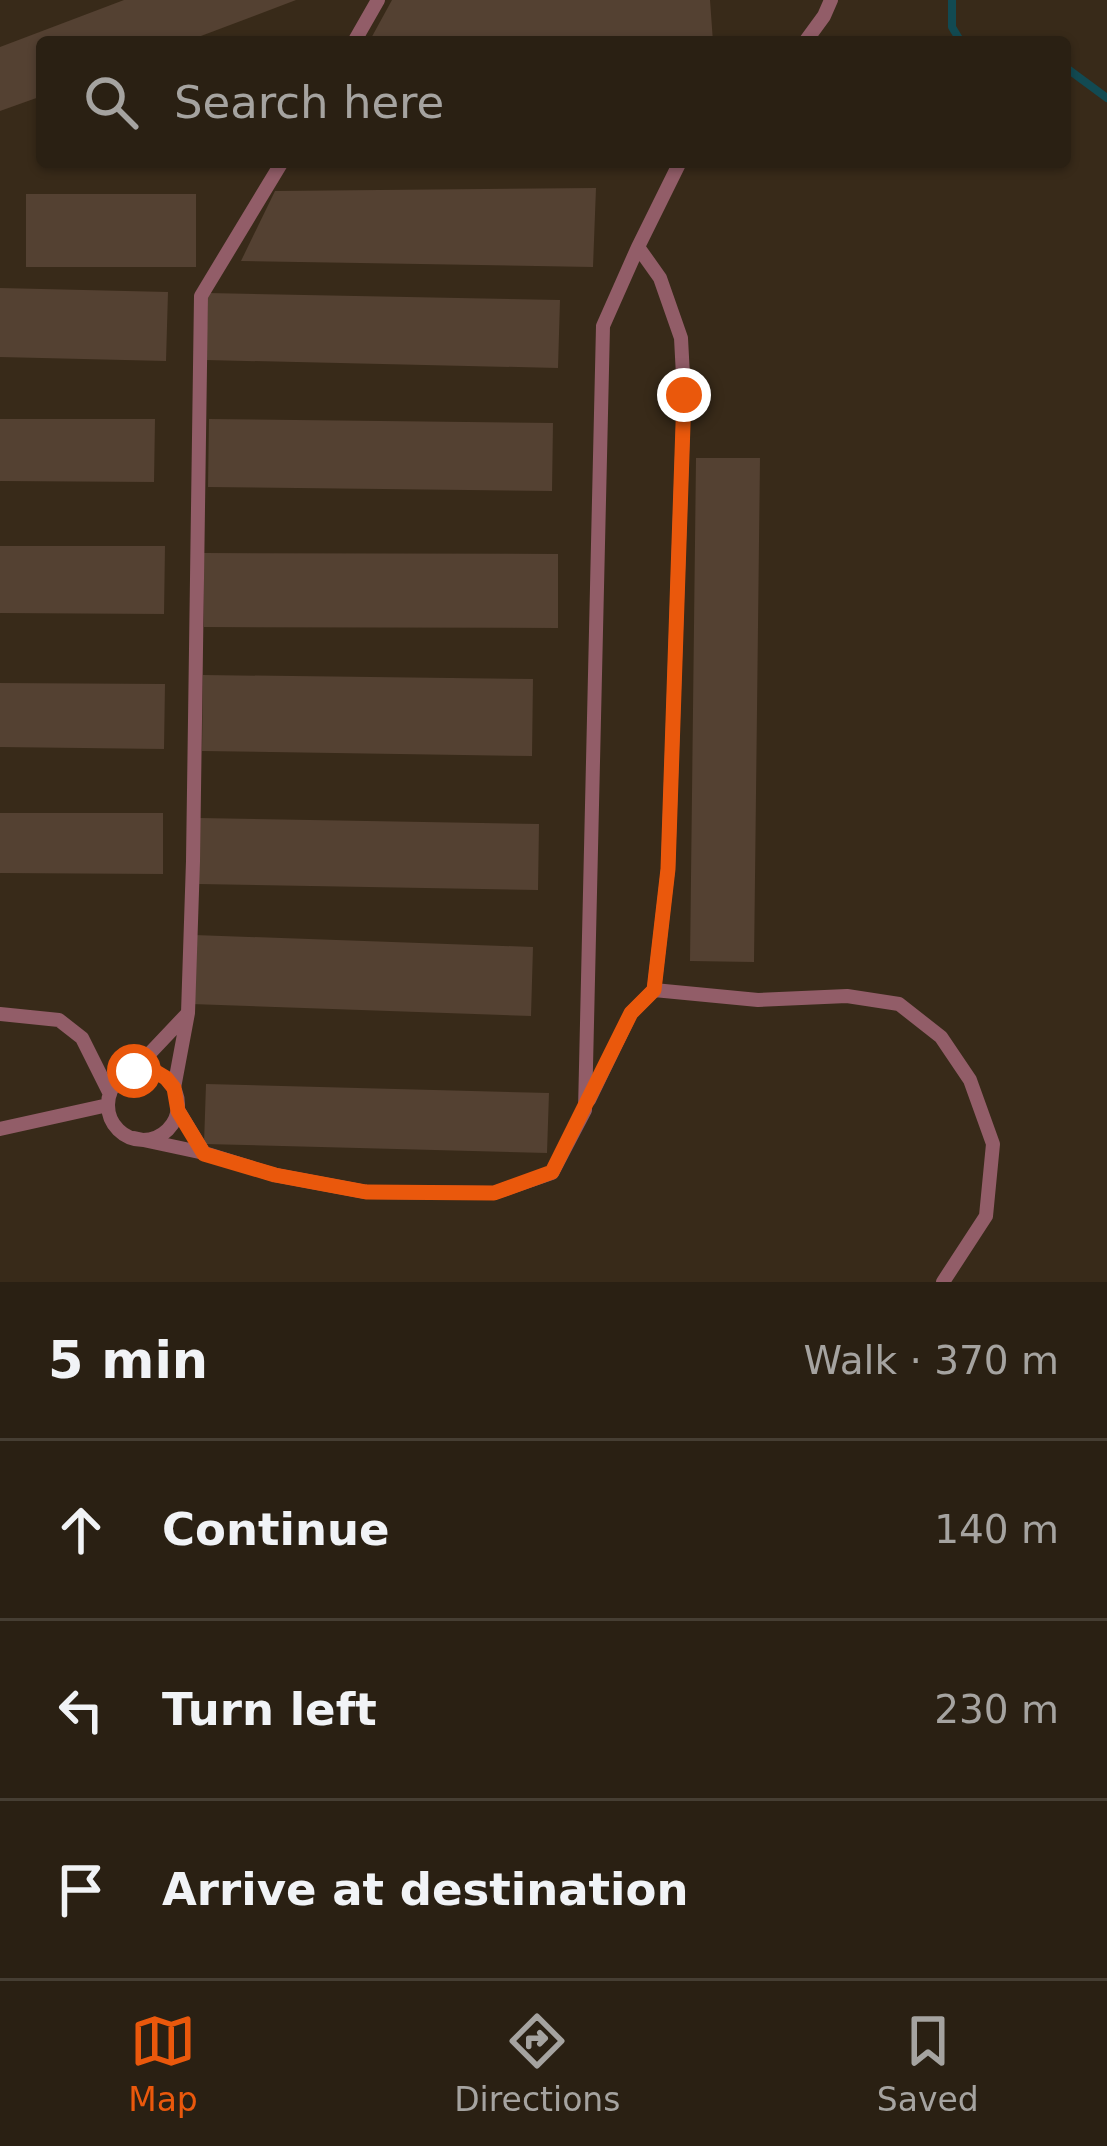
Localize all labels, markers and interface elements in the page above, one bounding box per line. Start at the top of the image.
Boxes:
search box [36,36,1071,168]
icon: search [78,69,144,135]
text: Search here [174,76,444,129]
route end [657,368,711,422]
route start [107,1044,161,1098]
text: 5 min [48,1331,208,1390]
text: Walk · 370 m [804,1338,1059,1383]
icon: ahead [48,1497,114,1563]
text: Continue [162,1503,390,1556]
text: 140 m [934,1507,1059,1552]
icon: left [48,1677,114,1743]
text: Turn left [162,1683,377,1736]
text: 230 m [934,1687,1059,1732]
icon: arrive [48,1857,114,1923]
text: Arrive at destination [162,1863,688,1916]
tab: Map [128,2008,198,2119]
tab: Directions [454,2008,620,2119]
tab: Saved [877,2008,979,2119]

